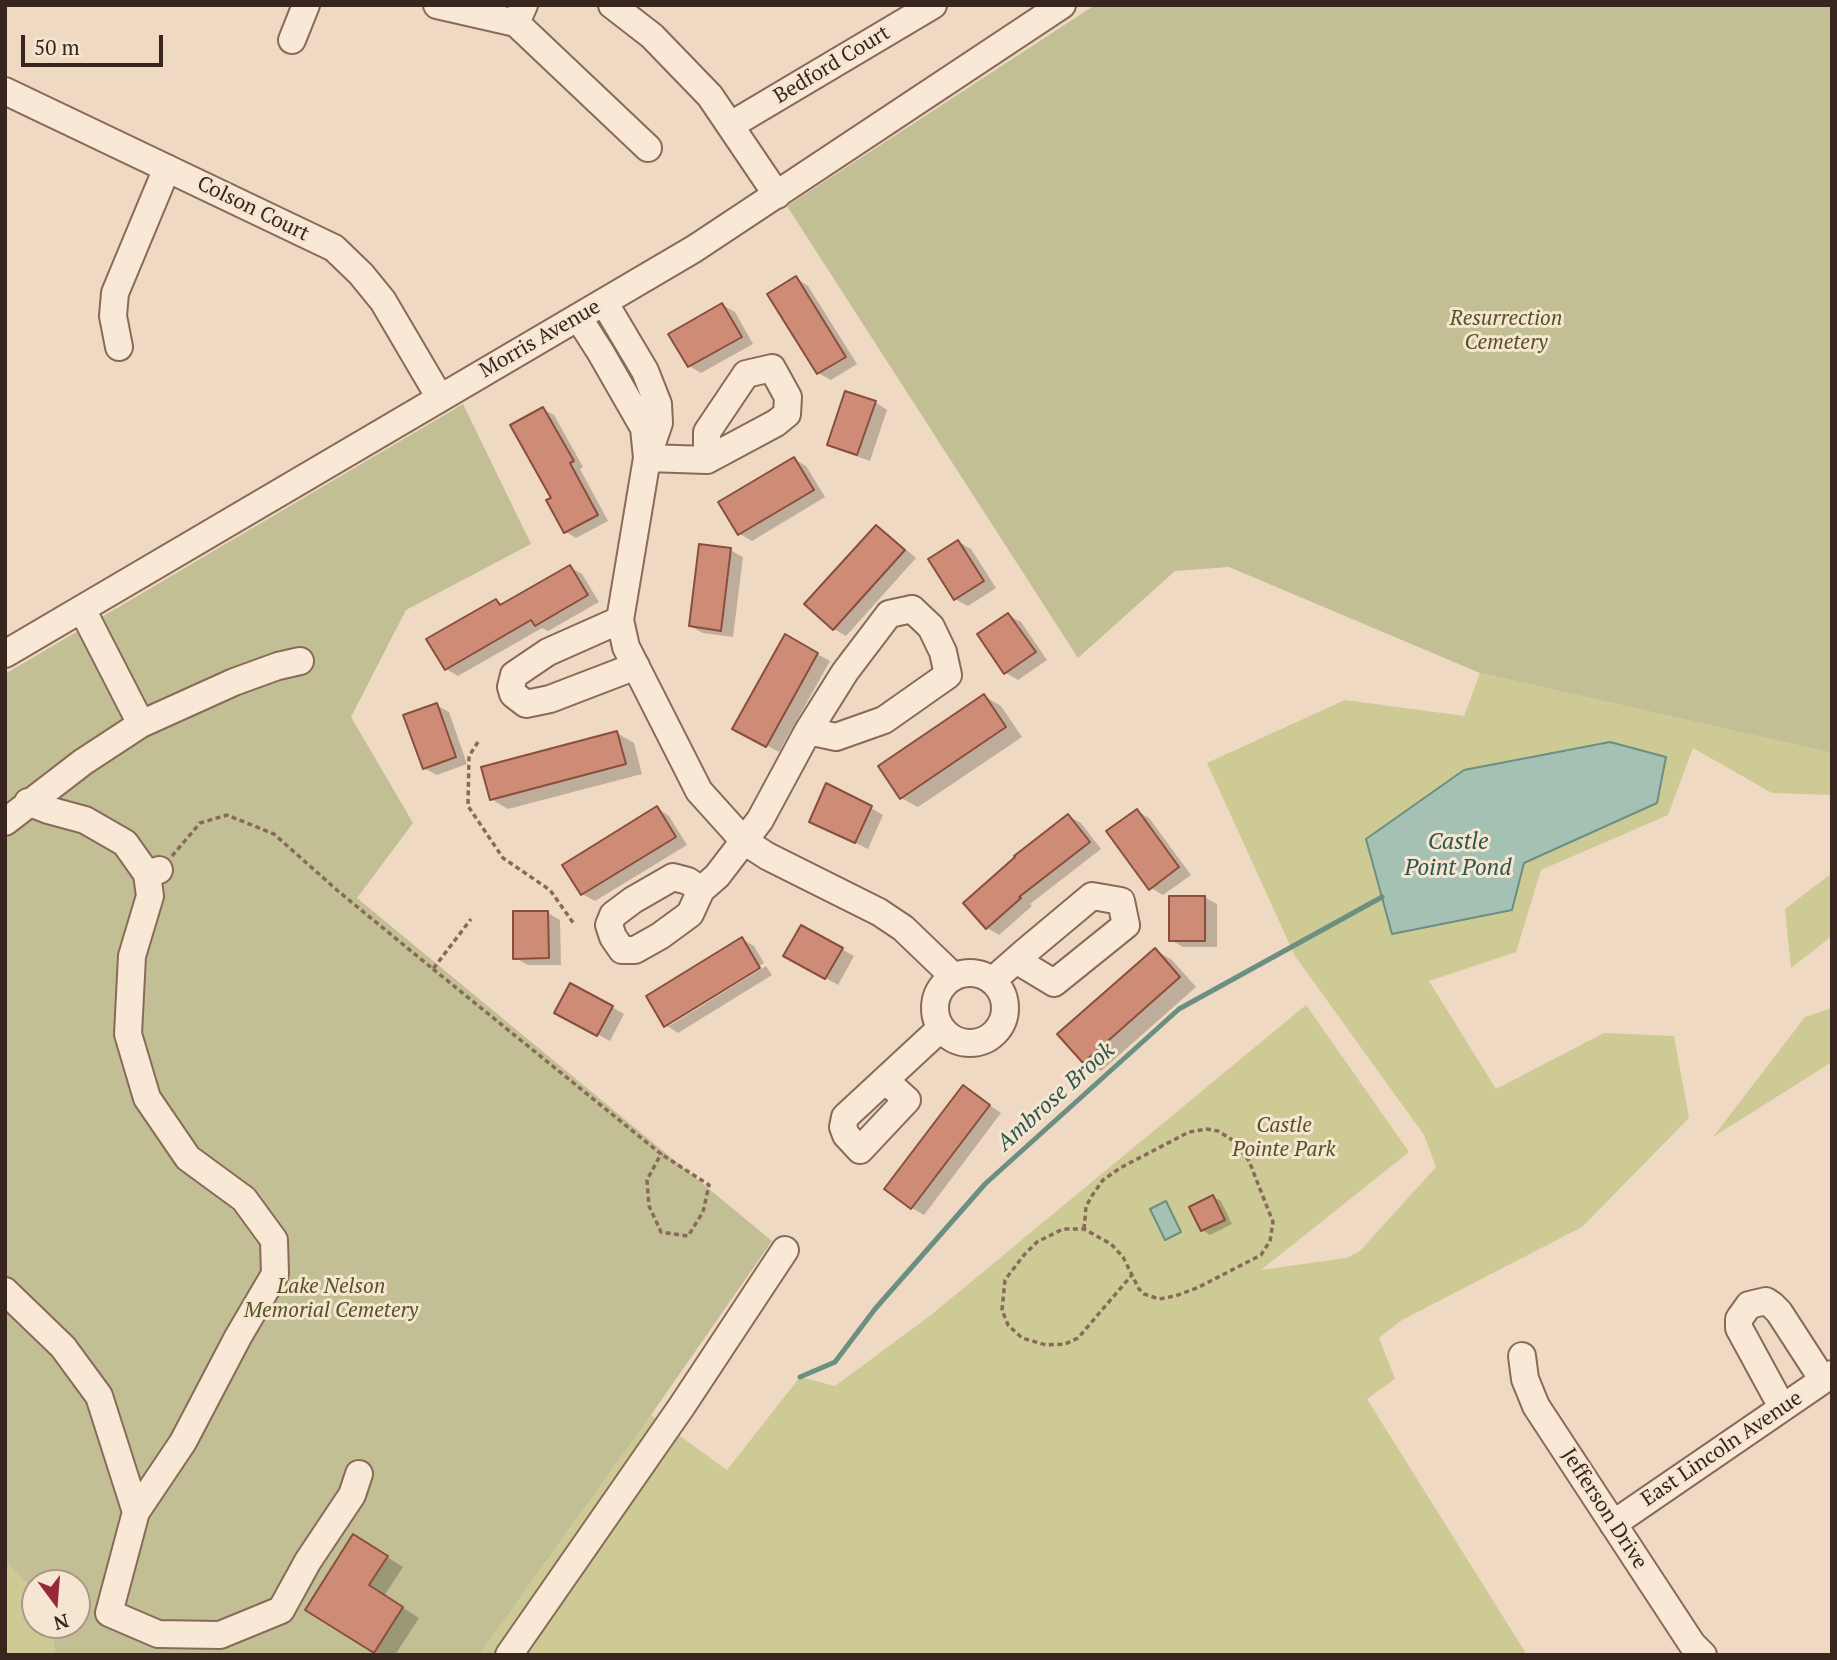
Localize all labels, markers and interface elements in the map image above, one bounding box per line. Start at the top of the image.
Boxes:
street label: Bedford Court [769,20,895,110]
scale bar [24,21,166,65]
text: 50 m [34,33,80,61]
street label: Colson Court [193,171,313,247]
street label: Morris Avenue [475,294,605,384]
park label: Resurrection Cemetery [1450,306,1562,356]
water label: Castle Point Pond [1404,828,1512,882]
water label: Ambrose Brook [991,1037,1121,1157]
park label: Castle Pointe Park [1232,1113,1336,1163]
park label: Lake Nelson Memorial Cemetery [244,1274,418,1324]
street label: East Lincoln Avenue [1637,1386,1807,1512]
street label: Jefferson Drive [1556,1444,1652,1574]
north arrow [21,1569,91,1639]
text: N [51,1609,72,1637]

